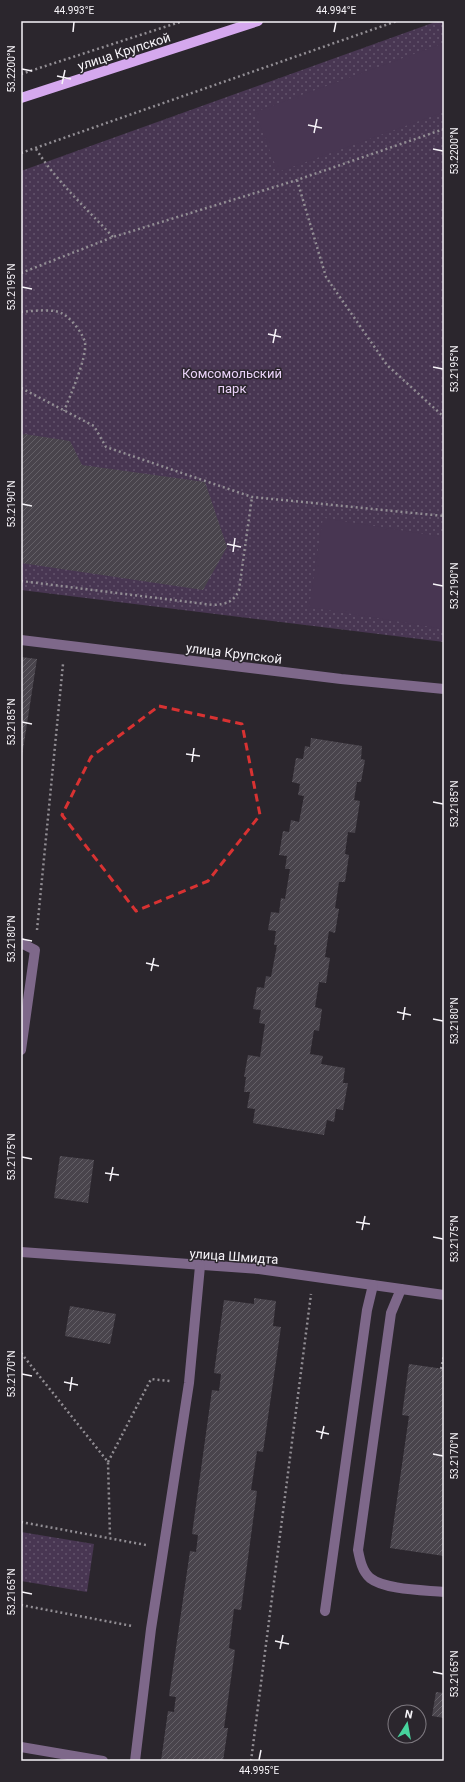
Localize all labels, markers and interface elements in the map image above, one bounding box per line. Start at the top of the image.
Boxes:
text: 44.993°E [54,5,94,16]
text: 44.994°E [316,5,356,16]
street label: улица Крупской [76,29,172,74]
text: 53.2200°N [6,45,17,93]
text: 53.2200°N [449,127,460,175]
text: 53.2195°N [6,263,17,311]
text: 53.2195°N [449,345,460,393]
park label: Комсомольский парк [182,366,282,396]
text: 53.2190°N [6,480,17,528]
text: 53.2190°N [449,562,460,610]
street label: улица Крупской [185,640,283,667]
text: 53.2185°N [6,698,17,746]
text: 53.2185°N [449,780,460,828]
text: 53.2180°N [6,915,17,963]
text: 53.2180°N [449,997,460,1045]
text: 53.2175°N [6,1133,17,1181]
text: 53.2175°N [449,1215,460,1263]
street label: улица Шмидта [189,1246,279,1267]
text: 53.2170°N [6,1350,17,1398]
text: 53.2170°N [449,1432,460,1480]
text: 53.2165°N [6,1568,17,1616]
text: 53.2165°N [449,1650,460,1698]
north arrow [387,1704,427,1744]
text: N [404,1708,414,1722]
text: 44.995°E [239,1765,279,1776]

